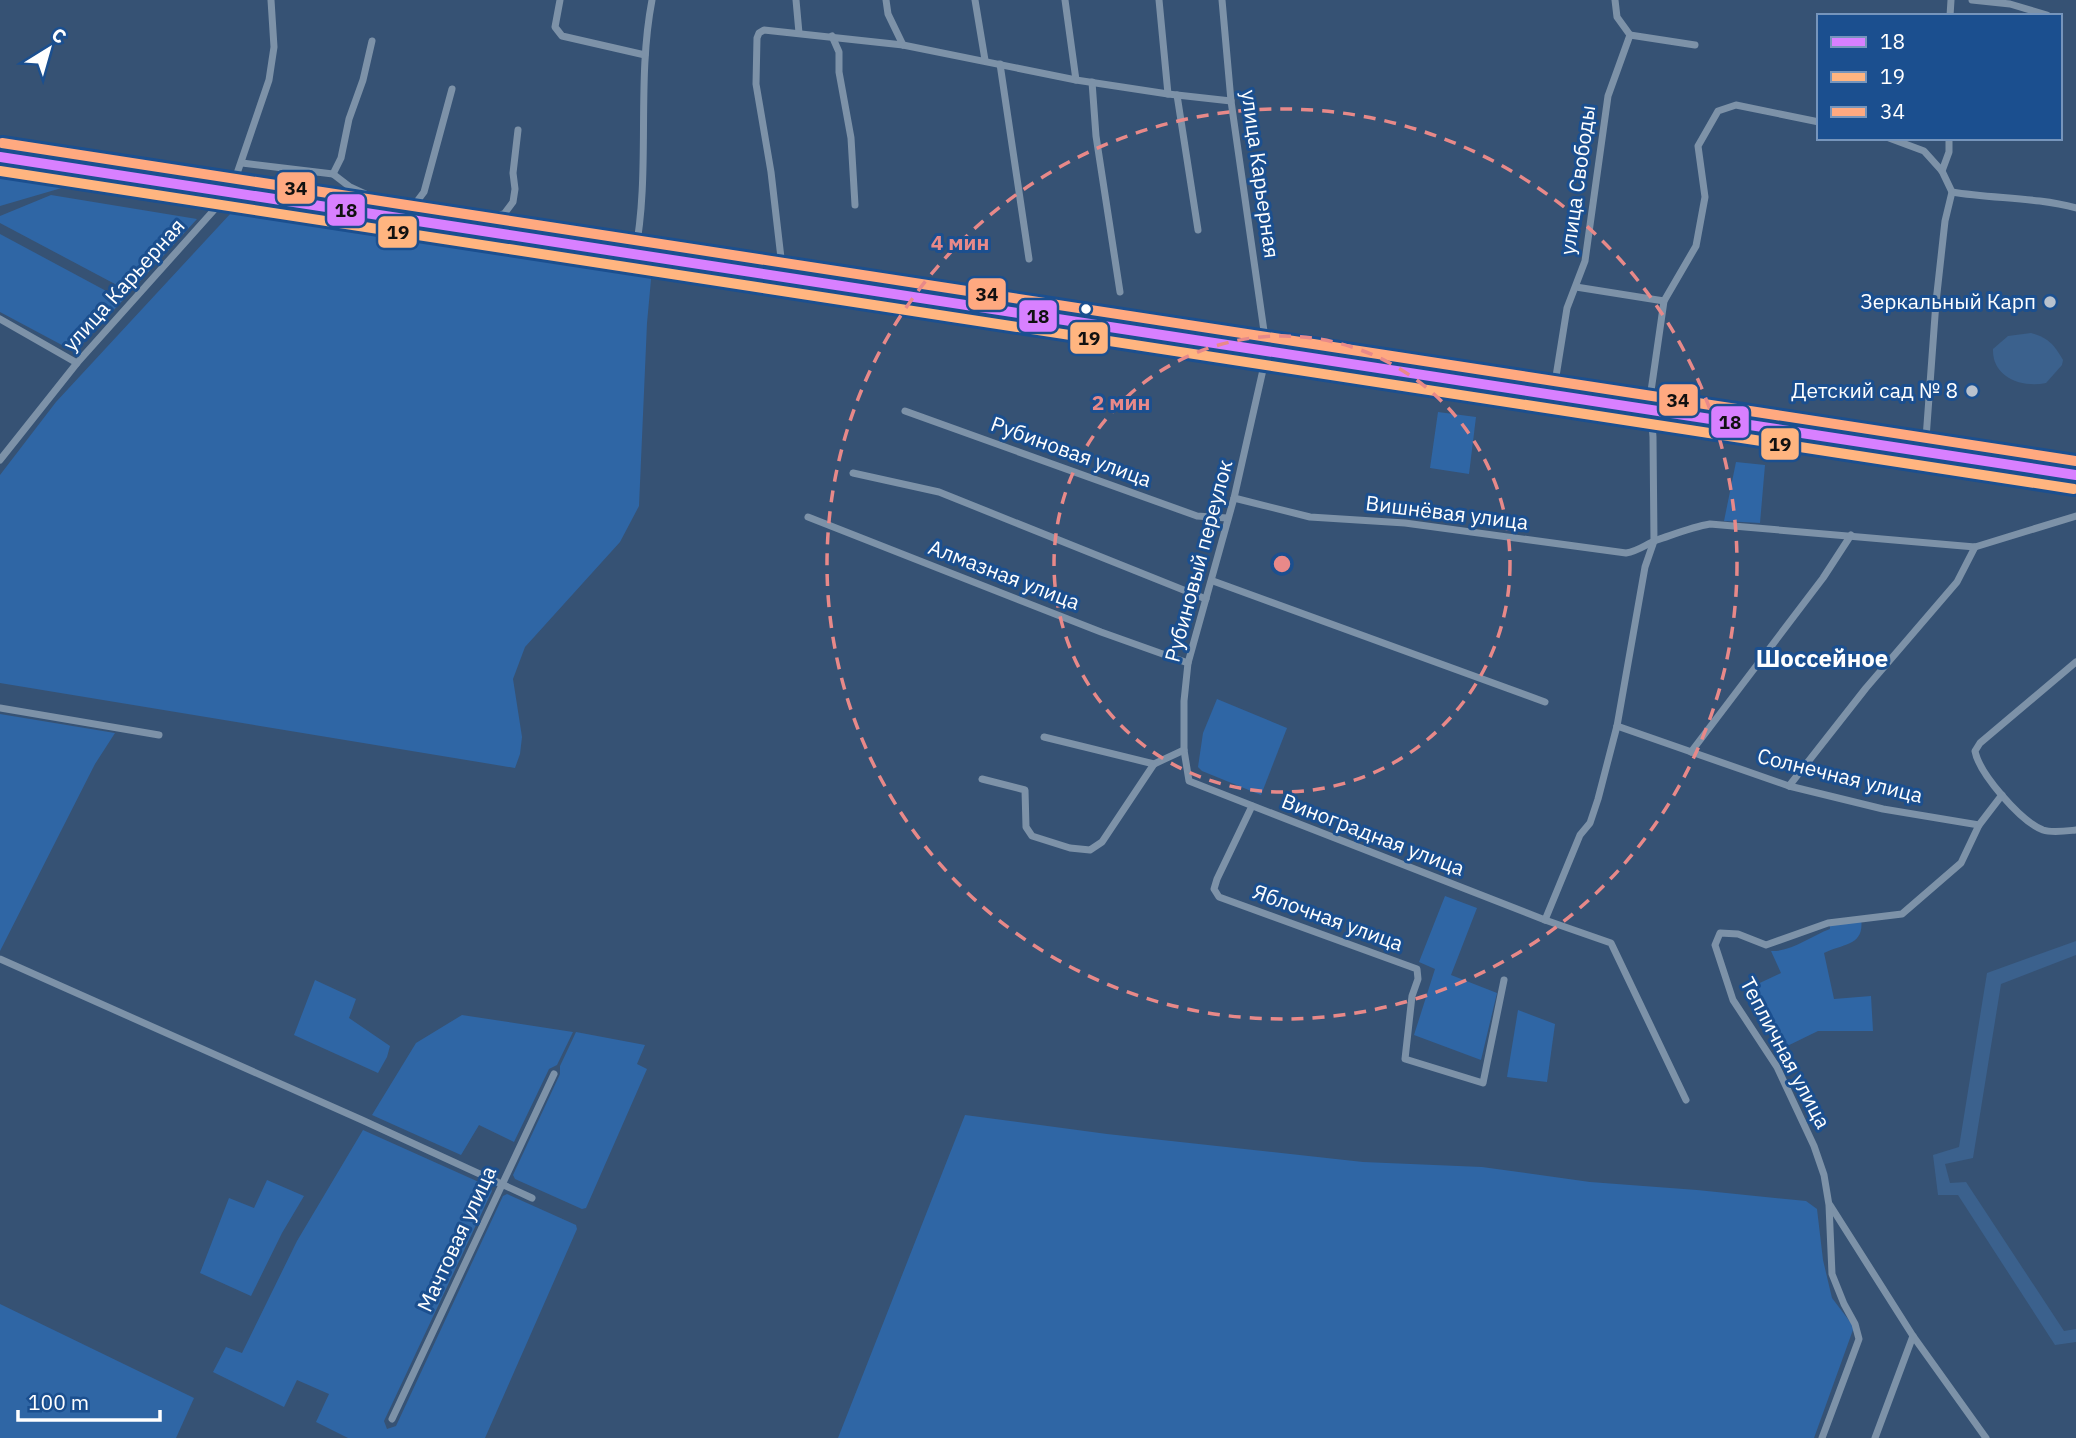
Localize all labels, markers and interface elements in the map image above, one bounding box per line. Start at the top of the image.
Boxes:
north arrow [14,14,84,84]
legend [1817,14,2062,140]
text: С [47,22,71,49]
text: 18 [1880,27,1905,55]
text: 19 [1880,62,1905,90]
street label: улица Карьерная [1235,88,1287,260]
text: 34 [1880,97,1905,125]
street label: улица Свободы [1553,103,1601,257]
line badge: 34 [276,171,316,205]
text: 34 [285,176,307,200]
line badge: 18 [326,193,366,227]
text: 18 [335,198,357,222]
street label: улица Карьерная [56,212,190,357]
line badge: 19 [377,215,418,249]
text: 19 [387,220,409,244]
text: 4 мин [931,228,989,256]
line badge: 34 [967,277,1007,311]
text: 34 [976,282,998,306]
place label: Зеркальный Карп [1860,287,2036,315]
marker: Зеркальный Карп [2042,294,2058,310]
line badge: 18 [1018,299,1058,333]
unlabelled marker [1079,302,1093,316]
text: 18 [1027,304,1049,328]
line badge: 19 [1069,321,1109,355]
text: 19 [1078,326,1100,350]
place label: Детский сад № 8 [1791,376,1958,404]
line badge: 34 [1658,383,1699,417]
marker: Детский сад № 8 [1964,383,1980,399]
text: 2 мин [1092,388,1150,416]
text: 34 [1667,388,1689,412]
line badge: 18 [1710,405,1750,439]
street label: Рубиновая улица [987,409,1156,493]
text: 18 [1719,410,1741,434]
line badge: 19 [1760,427,1800,461]
text: 19 [1769,432,1791,456]
street label: Рубиновый переулок [1158,456,1239,665]
street label: Вишнёвая улица [1364,488,1530,536]
street label: Алмазная улица [925,532,1084,616]
centre of rings [1270,552,1294,576]
district label: Шоссейное [1756,642,1888,674]
street label: Солнечная улица [1755,741,1926,809]
street label: Виноградная улица [1278,786,1469,882]
street label: Яблочная улица [1249,877,1407,957]
street label: Тепличная улица [1734,972,1838,1133]
street label: Мачтовая улица [410,1161,502,1316]
scale bar [18,1378,159,1422]
text: 100 m [28,1388,89,1416]

